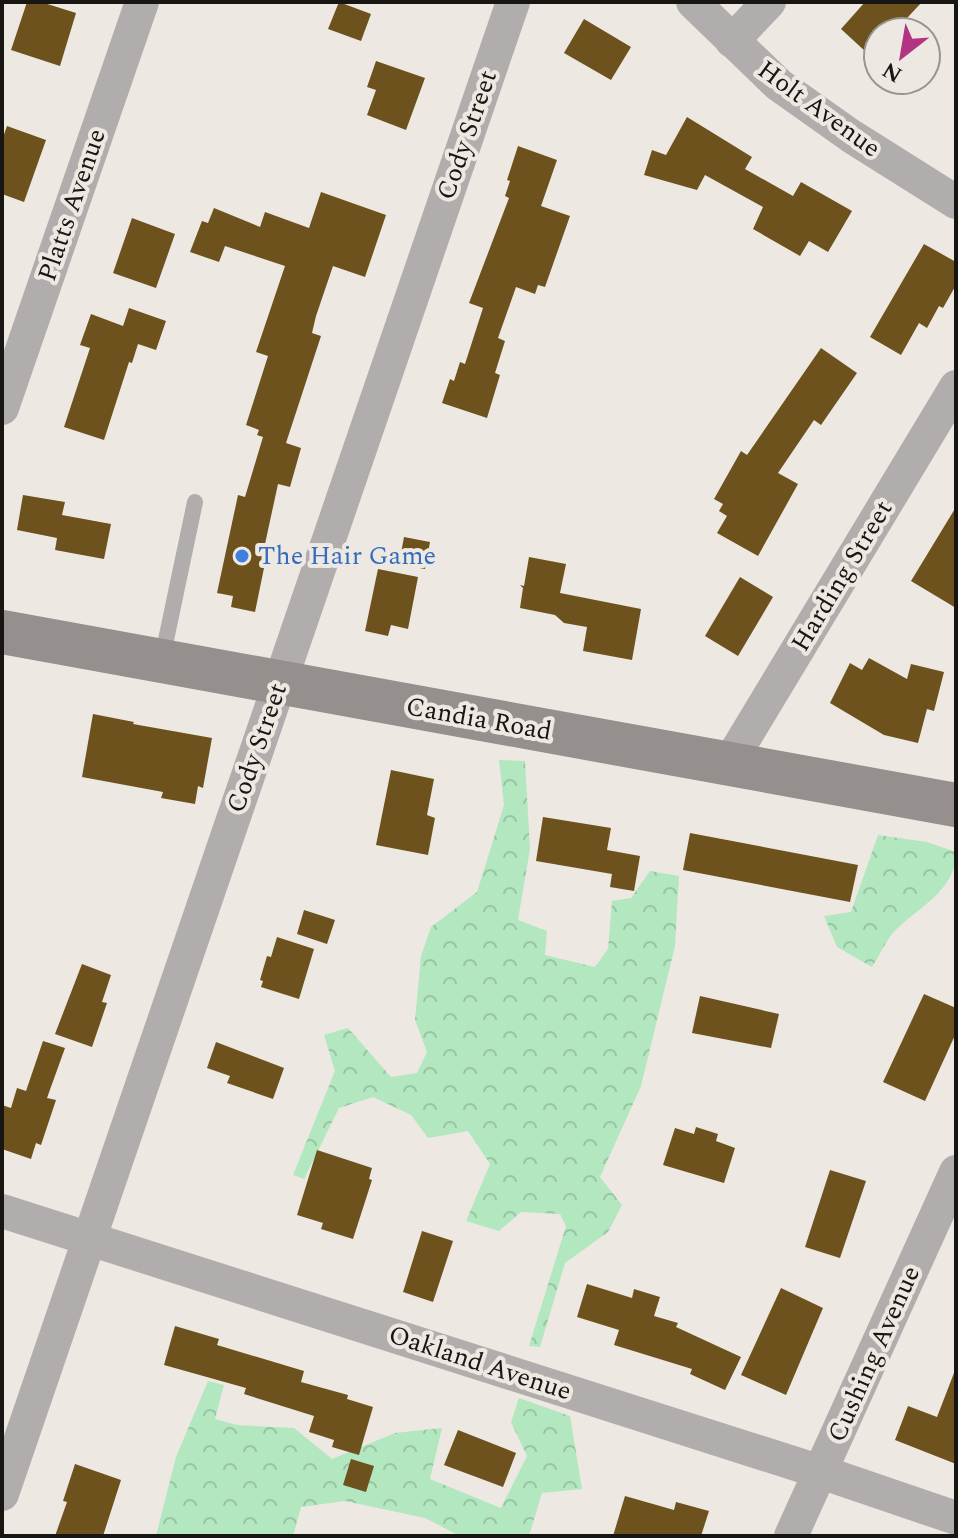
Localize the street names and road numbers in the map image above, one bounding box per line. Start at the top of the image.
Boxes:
street label: Holt Avenue [749,50,889,168]
street label: Cody Street [426,65,508,205]
street label: Platts Avenue [27,123,117,287]
street label: Harding Street [781,493,903,659]
street label: Cody Street [216,678,298,818]
street label: Candia Road [403,687,555,751]
street label: Cushing Avenue [817,1259,931,1449]
street label: Oakland Avenue [383,1315,577,1411]

